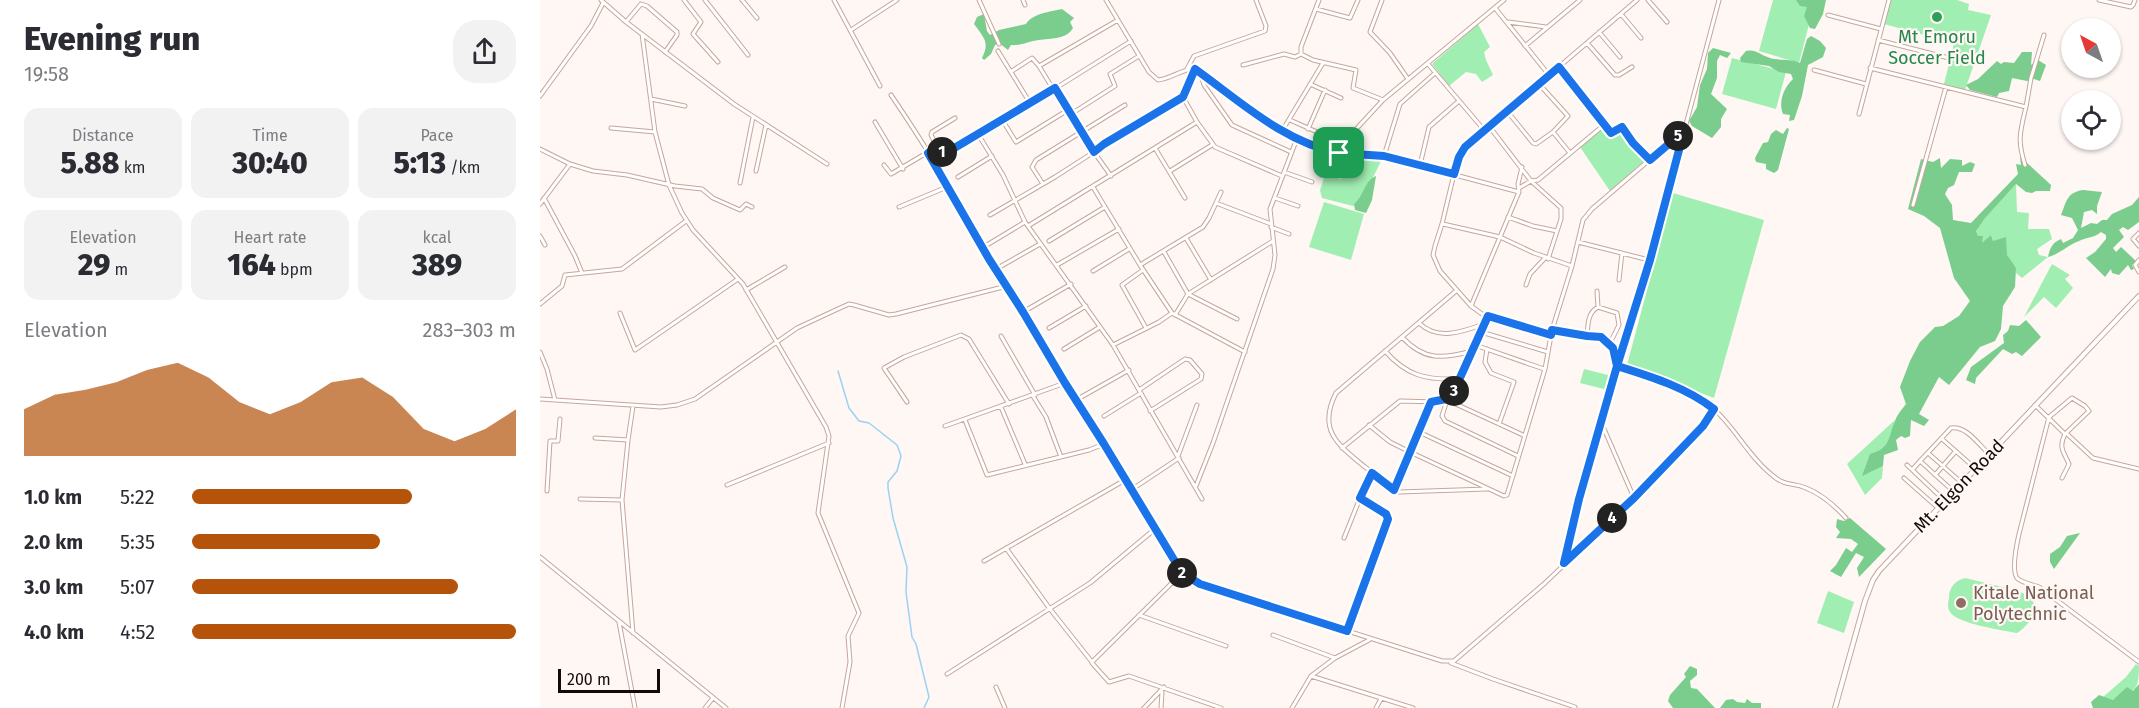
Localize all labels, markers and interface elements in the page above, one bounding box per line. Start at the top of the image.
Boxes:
marker: Mt Emoru Soccer Field [1930,10,1944,24]
north arrow [2061,18,2121,78]
map controls [2061,18,2121,150]
text: Evening run [24,19,200,59]
button: share [453,20,516,83]
place label: Mt Emoru Soccer Field [1888,26,1986,69]
text: 19:58 [24,62,69,86]
button: locate [2061,90,2121,150]
pin: 5 [1663,121,1693,151]
text: Distance [72,126,134,145]
text: Time [252,126,288,145]
text: Pace [420,126,454,145]
text: 5 [1674,126,1682,145]
pin [1313,127,1364,178]
icon: arrive [1322,136,1355,169]
pin: 1 [927,137,957,167]
text: 1 [938,142,946,161]
text: 5.88 [60,145,119,181]
text: 30:40 [232,145,308,181]
text: 5:13 [393,145,446,181]
text: km [119,158,146,177]
text: /km [446,158,481,177]
text: Elevation [69,228,137,247]
text: Heart rate [234,228,306,247]
text: kcal [423,228,451,247]
text: 29 [78,247,110,283]
text: 164 [227,247,276,283]
text: 389 [412,247,462,283]
text: m [110,260,128,279]
text: bpm [276,260,313,279]
text: Elevation [24,318,108,342]
text: 283–303 m [423,318,516,342]
pin: 3 [1439,376,1469,406]
text: 3 [1450,381,1458,400]
street label: Mt. Elgon Road [1909,435,2009,537]
text: 1.0 km [24,485,82,509]
text: 5:22 [120,485,155,509]
pin: 4 [1597,503,1627,533]
text: 4 [1607,508,1617,527]
text: 2.0 km [24,530,83,554]
text: 5:35 [120,530,155,554]
pin: 2 [1167,558,1197,588]
text: 2 [1178,563,1186,582]
text: 3.0 km [24,575,83,599]
text: 5:07 [120,575,154,599]
place label: Kitale National Polytechnic [1973,582,2094,625]
marker: Kitale National Polytechnic [1954,596,1968,610]
text: 4.0 km [24,620,84,644]
text: 4:52 [120,620,155,644]
scale bar [558,666,660,694]
text: 200 m [567,670,611,689]

